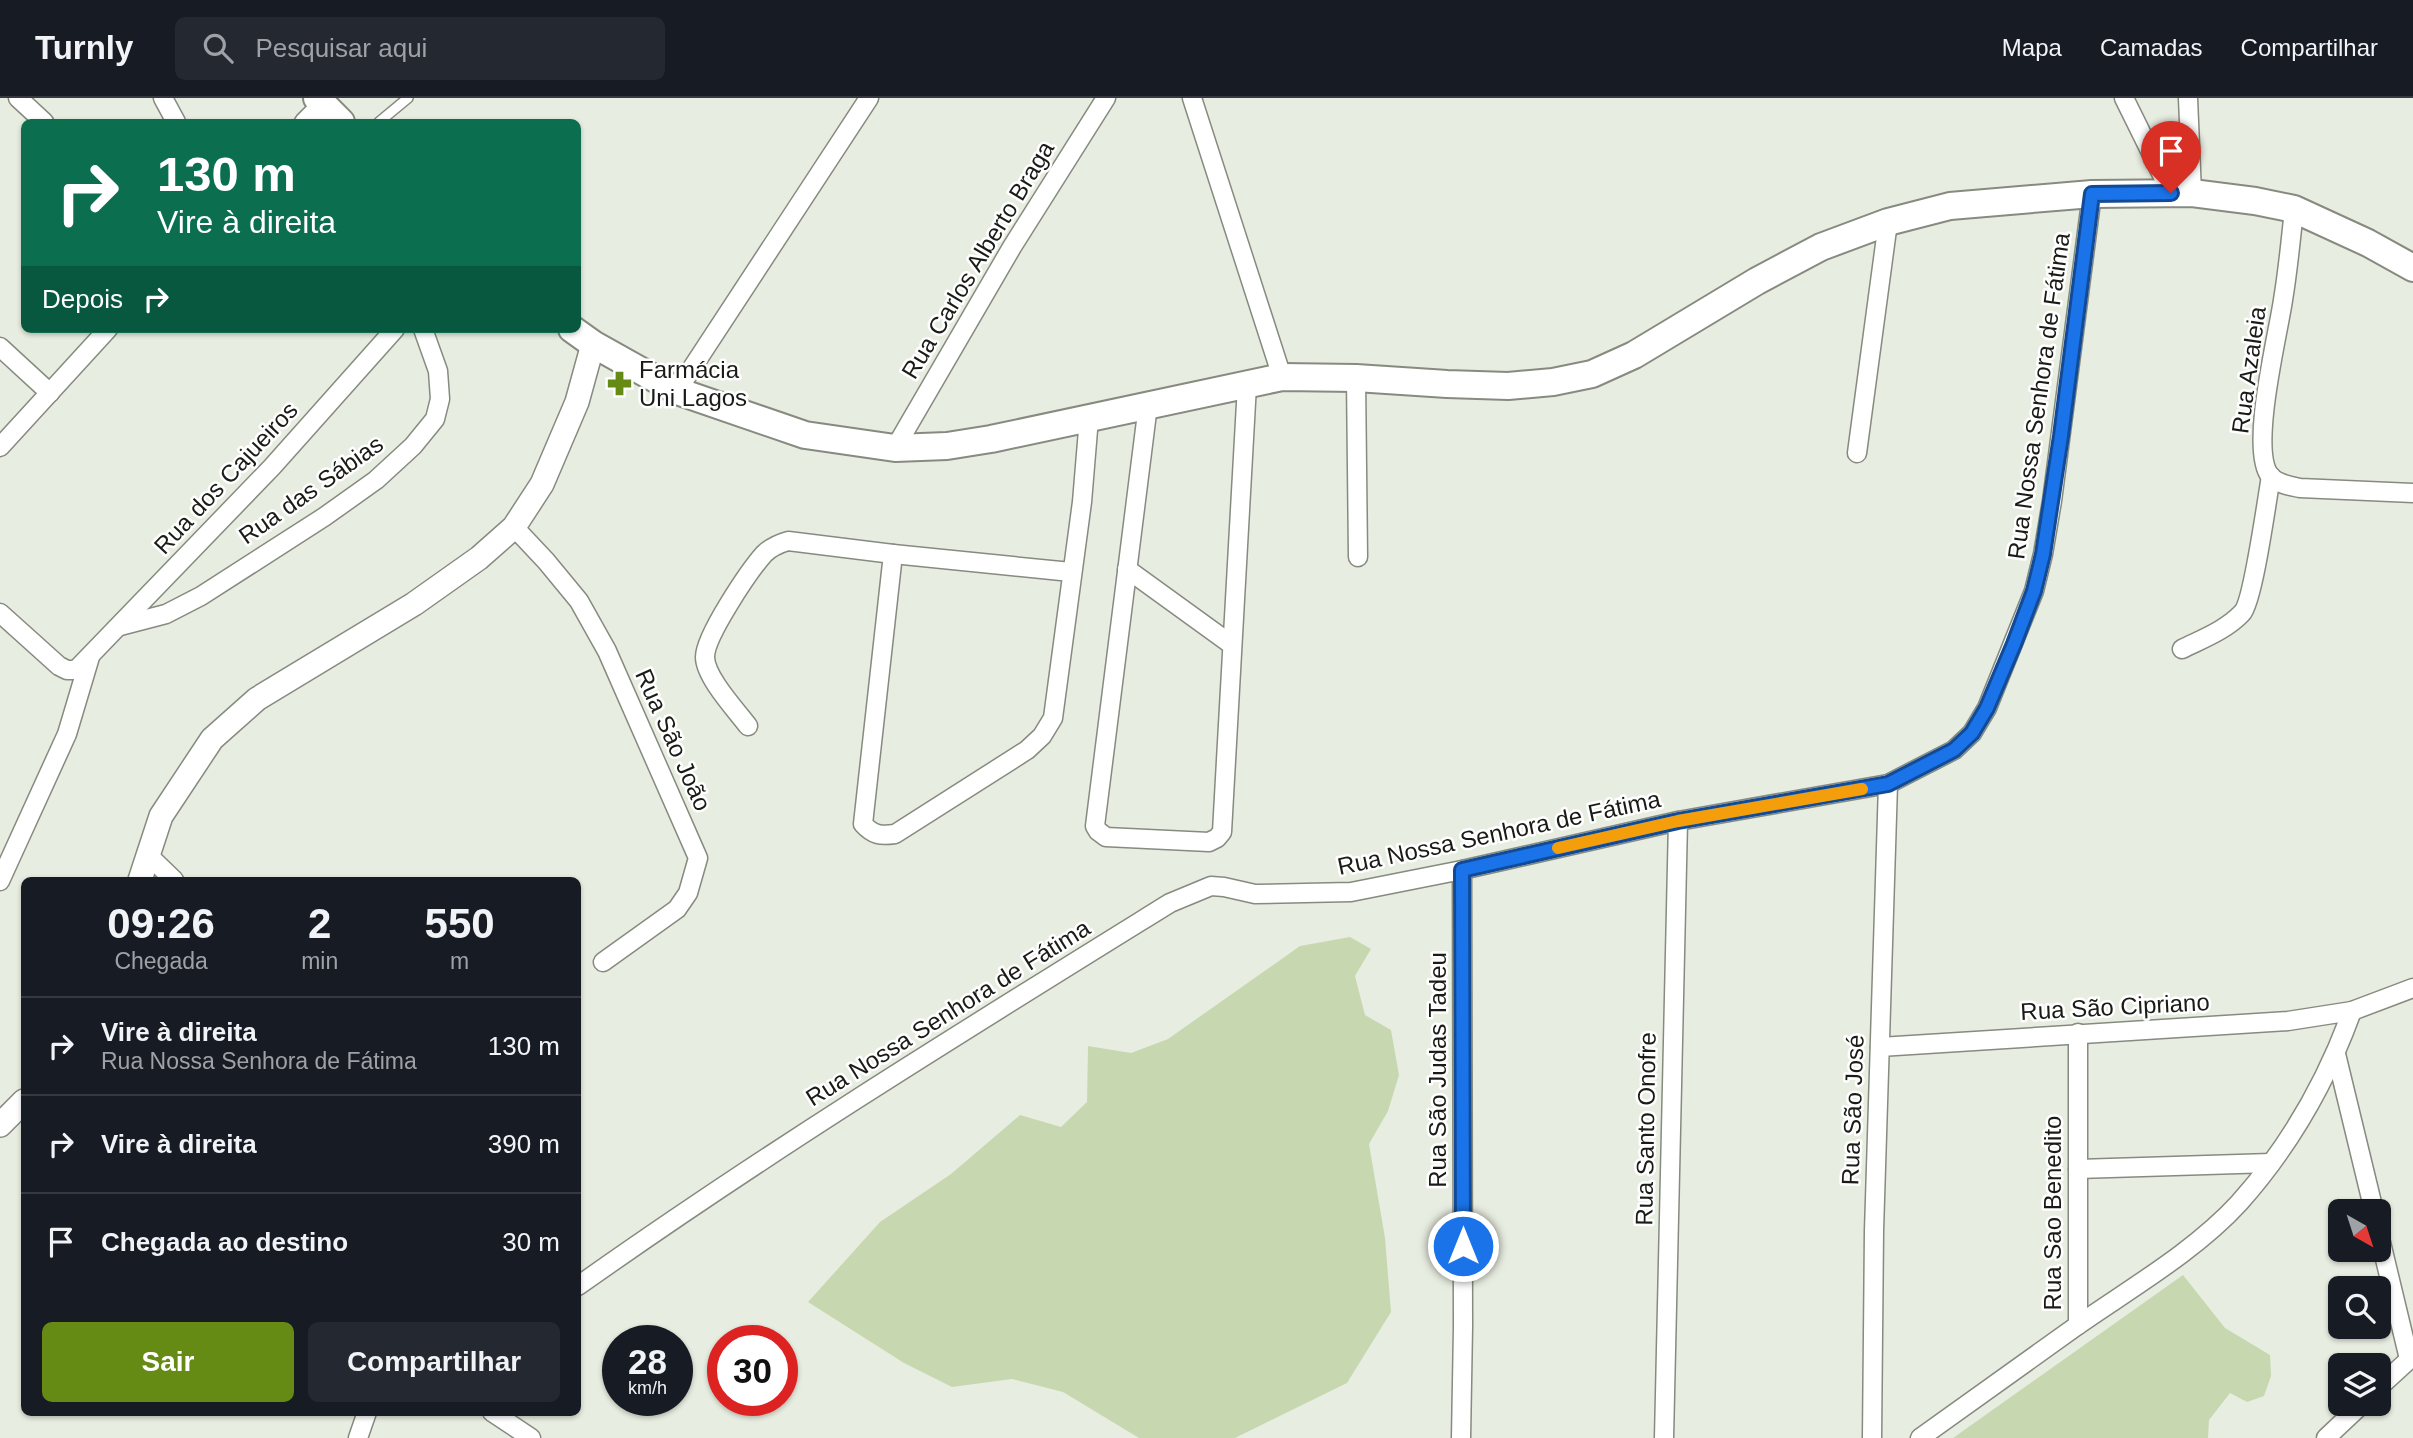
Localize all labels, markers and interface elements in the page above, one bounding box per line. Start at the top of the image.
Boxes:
search box [175,17,665,80]
text: Turnly [35,29,133,66]
icon: search [199,29,237,67]
text: Pesquisar aqui [255,33,427,63]
text: Mapa [2002,34,2062,61]
text: Camadas [2100,34,2203,61]
text: Compartilhar [2241,34,2378,61]
pin [2141,121,2201,193]
icon: arrive [2152,132,2190,170]
street label: Rua Carlos Alberto Braga [896,136,1060,383]
icon: right [42,147,133,238]
text: 130 m [157,147,296,201]
text: Vire à direita [157,204,336,240]
street label: Rua Nossa Senhora de Fátima [2002,230,2075,561]
icon: right [137,280,175,318]
text: Depois [42,284,123,314]
street label: Rua Azaleia [2226,304,2271,435]
place label: Farmácia Uni Lagos [639,356,747,411]
pharmacy icon: Farmácia Uni Lagos [605,370,633,398]
street label: Rua dos Cajueiros [148,396,303,559]
street label: Rua das Sábias [234,430,388,549]
street label: Rua São João [630,665,717,815]
street label: Rua Nossa Senhora de Fátima [1335,785,1663,880]
text: 09:26 [107,900,215,947]
text: 2 [308,900,331,947]
text: 550 [425,900,495,947]
street label: Rua Nossa Senhora de Fátima [801,913,1095,1111]
text: Chegada [114,948,208,974]
text: min [301,948,338,974]
text: m [450,948,469,974]
street label: Rua São Judas Tadeu [1424,952,1451,1188]
street label: Rua São Cipriano [2020,988,2210,1025]
text: Vire à direita [101,1017,257,1047]
icon: right [42,1027,80,1065]
text: 130 m [488,1031,560,1061]
street label: Rua Santo Onofre [1630,1032,1661,1226]
street label: Rua São José [1836,1034,1869,1186]
text: Rua Nossa Senhora de Fátima [101,1048,417,1074]
street label: Rua Sao Benedito [2039,1116,2066,1310]
icon: right [42,1125,80,1163]
text: Vire à direita [101,1129,257,1159]
text: 390 m [488,1129,560,1159]
north arrow [2328,1199,2390,1262]
map controls [2328,1199,2391,1416]
position arrow [1426,1209,1500,1283]
icon: arrive [42,1223,80,1261]
text: Chegada ao destino [101,1227,348,1257]
text: 30 m [502,1227,560,1257]
button: search [2328,1276,2391,1339]
button: Sair [42,1322,294,1402]
button: Compartilhar [308,1322,560,1402]
speed limit sign: 30 [707,1325,798,1416]
text: 28 [628,1342,667,1381]
button: layers [2328,1353,2391,1416]
text: km/h [628,1378,667,1398]

